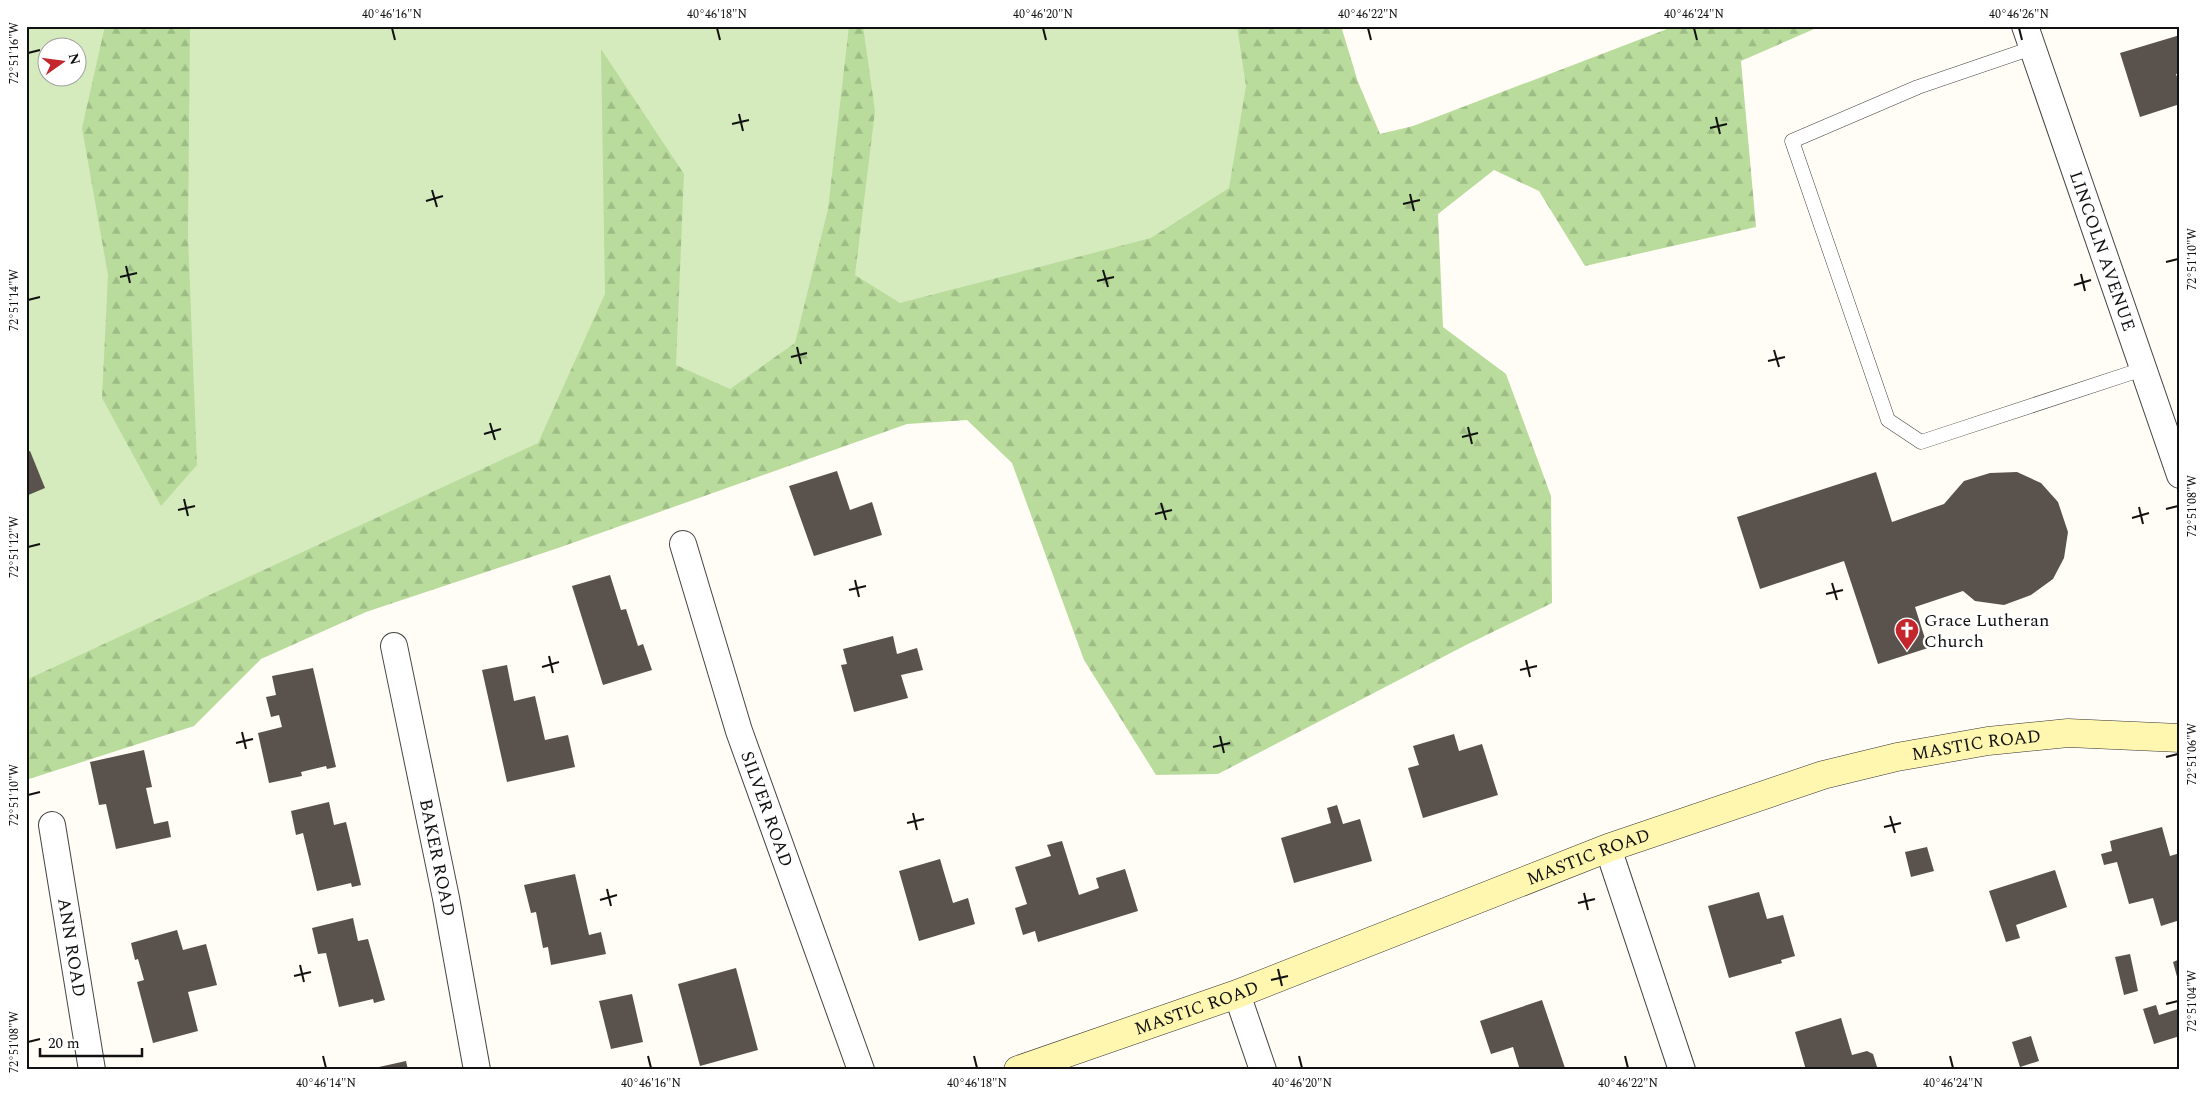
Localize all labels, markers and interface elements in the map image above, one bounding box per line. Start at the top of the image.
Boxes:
text: 40°46'16"N [362,5,422,24]
text: 40°46'18"N [687,5,747,24]
text: 40°46'20"N [1013,5,1073,24]
text: 40°46'22"N [1338,5,1398,24]
text: 40°46'24"N [1664,5,1724,24]
text: 40°46'26"N [1989,5,2049,24]
text: 72°51'16"W [5,22,24,84]
north arrow [38,38,88,88]
text: N [63,51,86,67]
street label: LINCOLN AVENUE [2063,167,2143,335]
text: 72°51'10"W [2183,228,2202,290]
text: 72°51'14"W [5,269,24,331]
text: 72°51'08"W [2183,475,2202,537]
text: 72°51'12"W [5,516,24,578]
place label: Grace Lutheran Church [1924,607,2049,655]
church icon: Grace Lutheran Church [1894,617,1920,651]
street label: MASTIC ROAD [1909,722,2042,768]
text: 72°51'06"W [2183,723,2202,785]
street label: SILVER ROAD [734,747,800,871]
text: 72°51'10"W [5,764,24,826]
street label: BAKER ROAD [412,796,463,919]
street label: MASTIC ROAD [1522,821,1654,892]
street label: ANN ROAD [51,896,93,999]
text: 72°51'04"W [2183,970,2202,1032]
street label: MASTIC ROAD [1131,973,1263,1042]
text: 72°51'08"W [5,1011,24,1073]
scale bar [40,1026,142,1058]
text: 20 m [48,1032,80,1055]
text: 40°46'14"N [296,1074,356,1093]
text: 40°46'16"N [621,1074,681,1093]
text: 40°46'18"N [947,1074,1007,1093]
text: 40°46'20"N [1272,1074,1332,1093]
text: 40°46'22"N [1598,1074,1658,1093]
text: 40°46'24"N [1923,1074,1983,1093]

